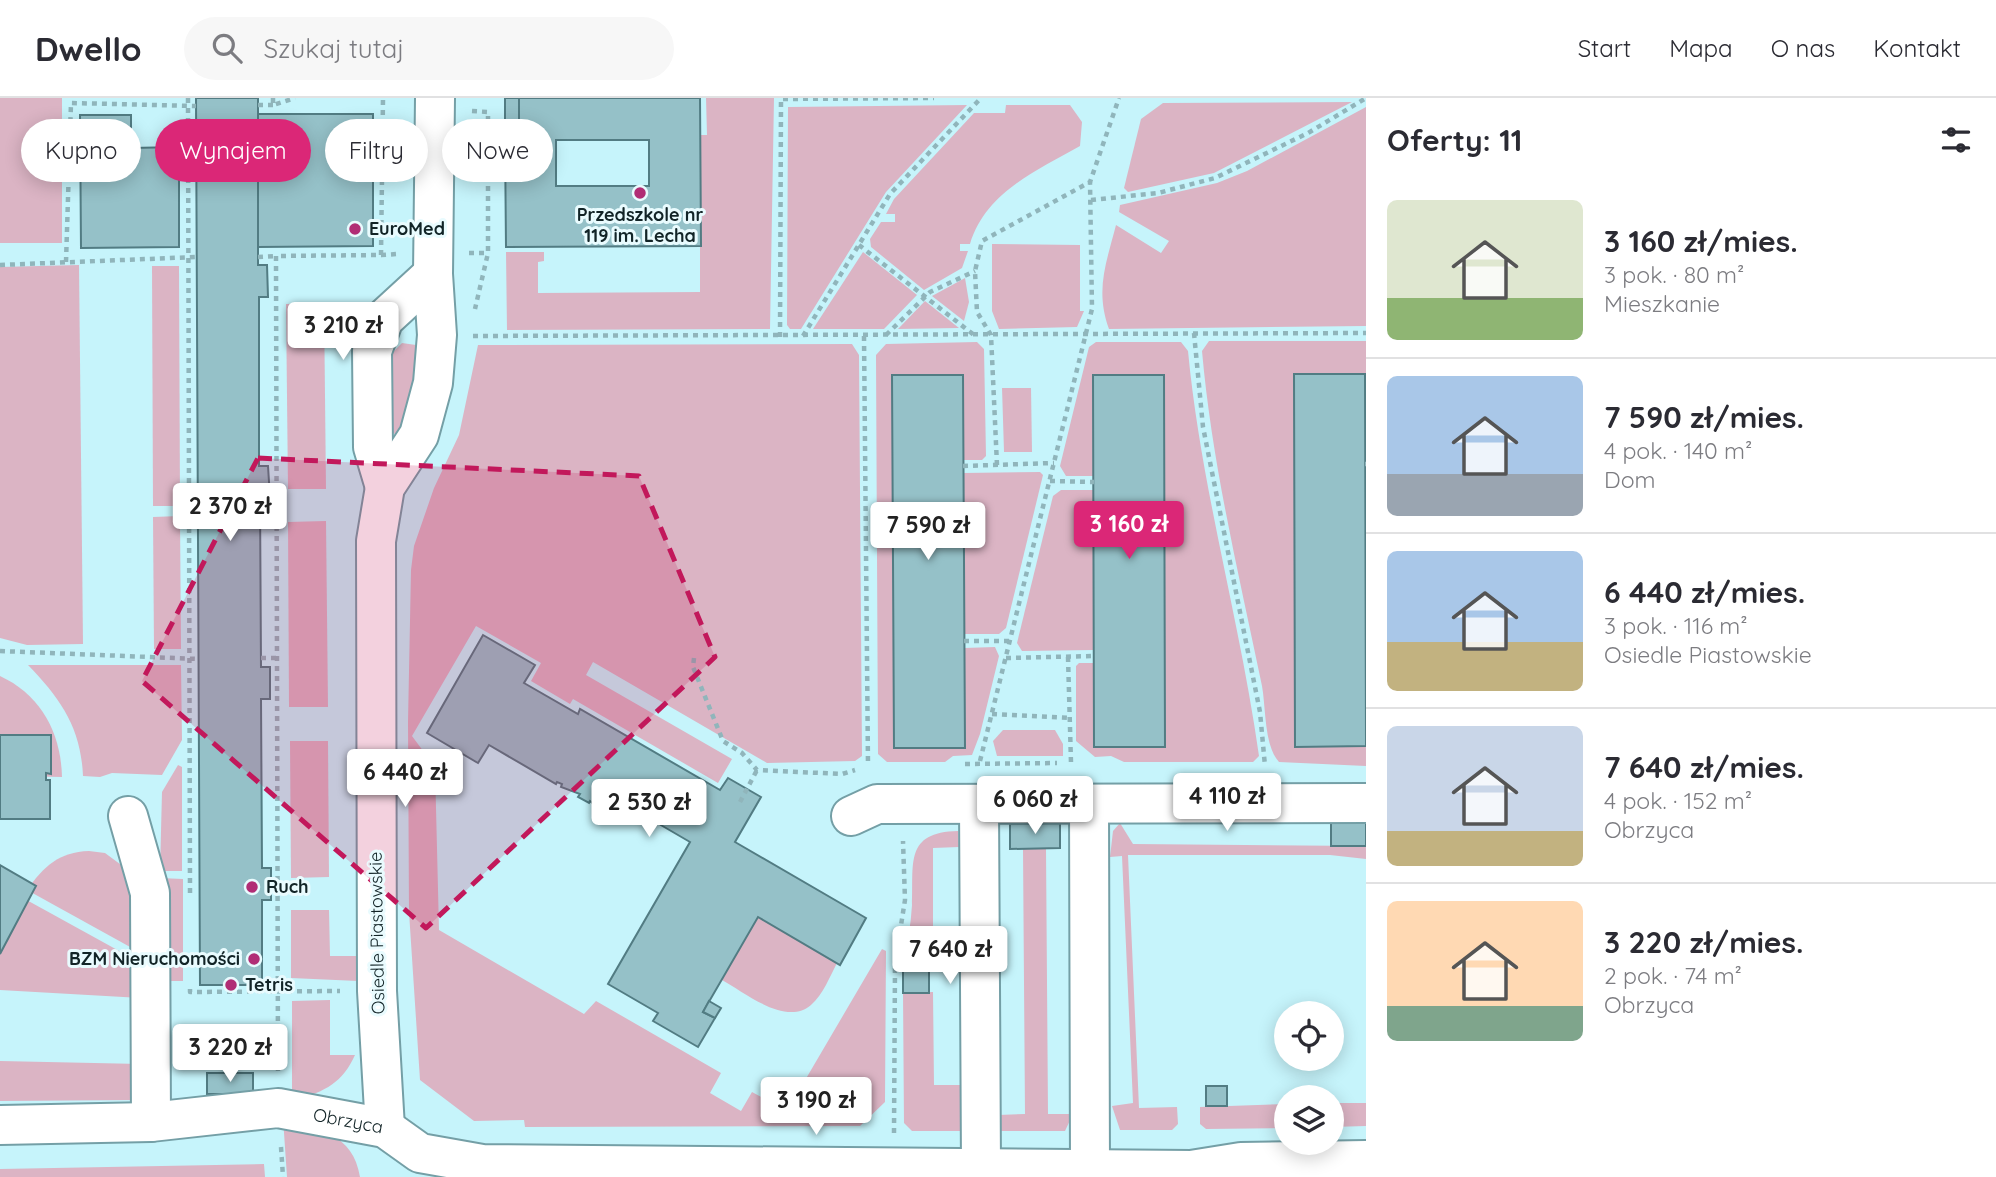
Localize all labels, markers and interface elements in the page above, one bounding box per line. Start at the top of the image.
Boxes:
search box [184,17,674,80]
text: Dwello [35,28,142,69]
icon: search [208,29,246,67]
text: Szukaj tutaj [264,32,404,65]
text: Start [1578,33,1631,63]
text: Mapa [1669,33,1733,63]
text: O nas [1771,33,1835,63]
text: Kontakt [1873,33,1961,63]
chip: Kupno [21,119,141,182]
chip: Wynajem [155,119,311,182]
chip: Filtry [325,119,428,182]
chip: Nowe [442,119,553,182]
text: Oferty: 11 [1387,121,1523,159]
icon: filters [1937,121,1975,159]
marker: Przedszkole nr 119 im. Lecha [632,185,648,201]
place label: Przedszkole nr 119 im. Lecha [577,203,703,247]
place label: EuroMed [369,217,445,240]
marker: EuroMed [347,221,363,237]
text: 3 160 zł/mies. [1604,222,1798,260]
icon: home [1443,228,1527,312]
text: 3 pok. · 80 m² [1604,260,1744,289]
text: Mieszkanie [1604,289,1720,318]
pin: 3 210 zł [271,302,415,362]
text: 3 210 zł [304,310,382,339]
text: 7 590 zł/mies. [1604,398,1804,436]
icon: home [1443,404,1527,488]
text: 4 pok. · 140 m² [1604,436,1752,465]
text: Dom [1604,465,1656,494]
pin: 2 370 zł [158,484,302,543]
text: 2 370 zł [189,491,271,520]
pin: 3 160 zł [1057,502,1201,561]
pin: 7 590 zł [856,503,1000,562]
text: 3 160 zł [1090,509,1168,538]
text: 7 590 zł [886,510,970,539]
text: 6 440 zł/mies. [1604,573,1805,611]
icon: home [1443,579,1527,663]
text: 3 pok. · 116 m² [1604,611,1748,640]
text: Osiedle Piastowskie [1604,640,1812,669]
text: 7 640 zł/mies. [1604,748,1804,786]
pin: 6 440 zł [333,750,477,809]
icon: home [1443,754,1527,838]
text: 6 440 zł [363,757,447,786]
pin: 4 110 zł [1155,774,1299,833]
pin: 6 060 zł [963,776,1107,836]
pin: 2 530 zł [577,780,721,839]
text: 4 110 zł [1189,781,1265,810]
text: 6 060 zł [993,784,1077,813]
text: 4 pok. · 152 m² [1604,786,1752,815]
text: 2 530 zł [607,787,691,816]
text: Obrzyca [1604,815,1694,844]
street label: Osiedle Piastowskie [364,852,389,1014]
place label: Ruch [266,875,309,898]
marker: Ruch [244,879,260,895]
text: 3 220 zł/mies. [1604,923,1804,961]
pin: 7 640 zł [878,926,1022,986]
icon: home [1443,929,1527,1013]
text: 7 640 zł [908,934,992,963]
place label: BZM Nieruchomości [69,947,240,970]
marker: BZM Nieruchomości [246,951,262,967]
text: 2 pok. · 74 m² [1604,961,1742,990]
place label: Tetris [245,973,293,996]
marker: Tetris [223,977,239,993]
text: Obrzyca [1604,990,1694,1019]
map controls [1274,1001,1344,1155]
button: locate [1274,1001,1344,1071]
pin: 3 220 zł [158,1024,302,1084]
text: 3 220 zł [189,1032,271,1061]
pin: 3 190 zł [744,1077,888,1137]
text: 3 190 zł [777,1085,855,1114]
button: layers [1274,1085,1344,1155]
street label: Obrzyca [311,1103,385,1138]

